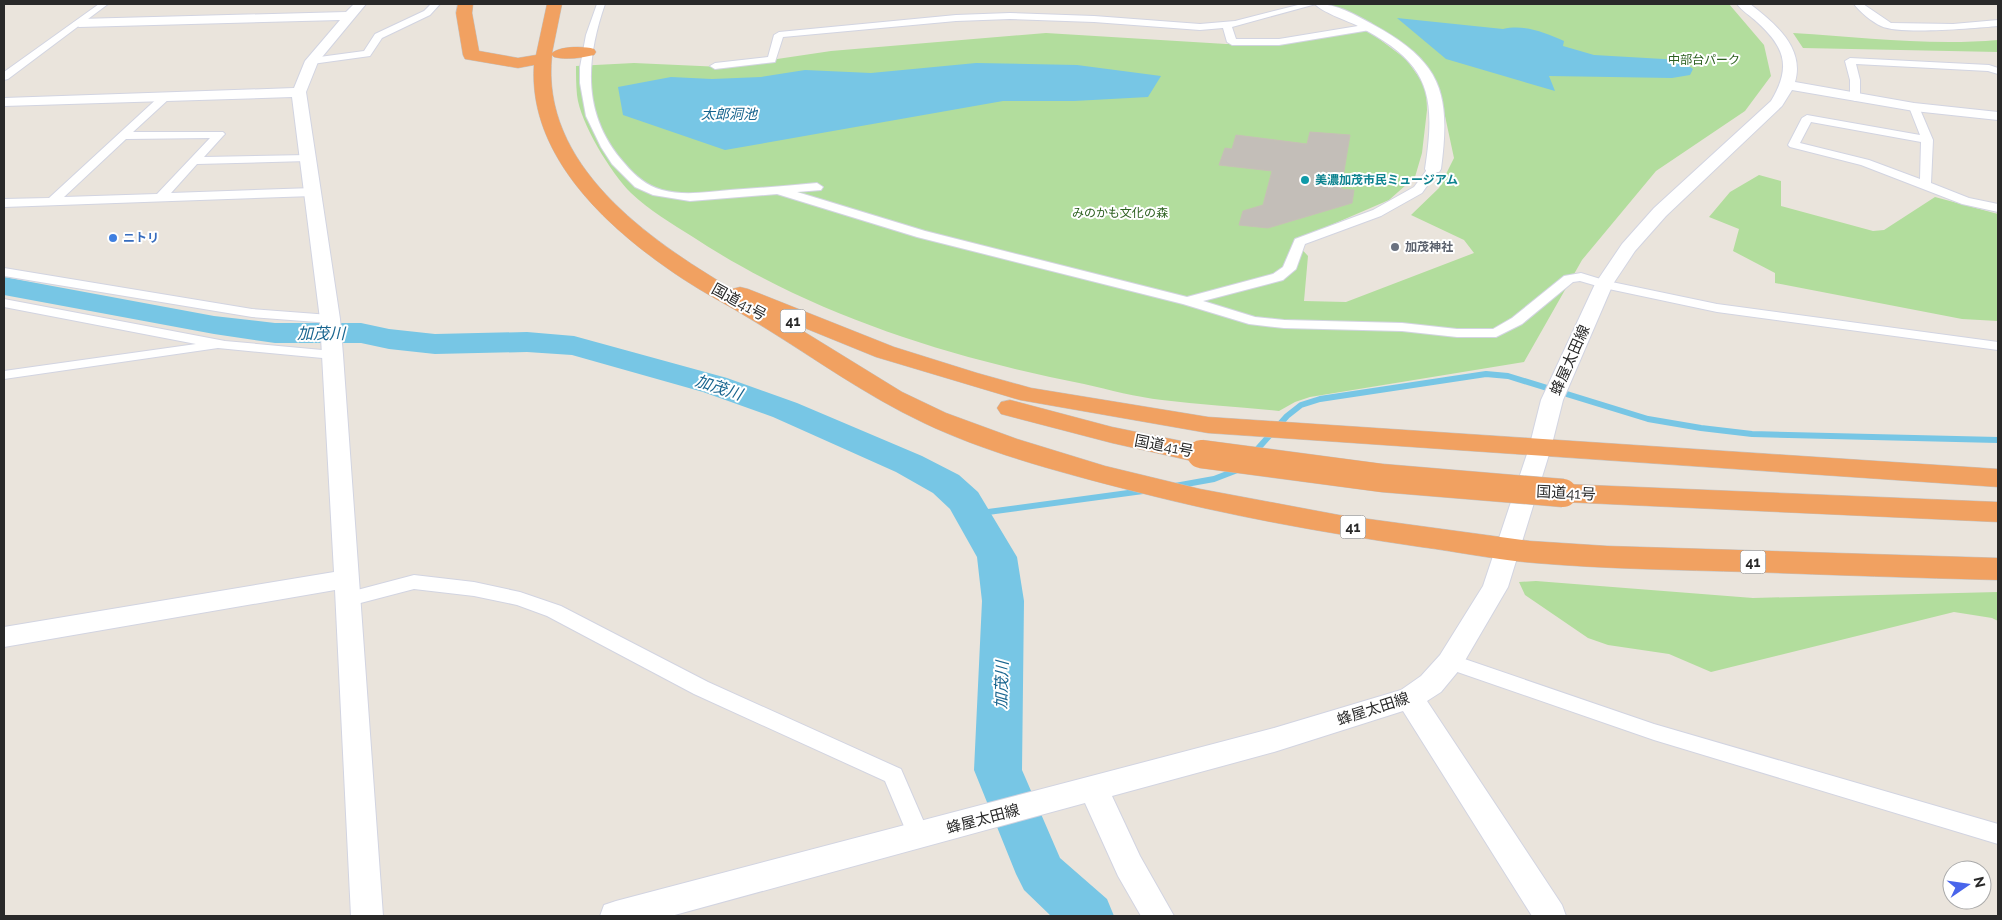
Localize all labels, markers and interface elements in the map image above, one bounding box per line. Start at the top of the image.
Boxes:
park label: 中部台パーク [1668,53,1740,67]
water label: 太郎洞池 [701,106,759,122]
place label: 美濃加茂市民ミュージアム [1315,173,1458,187]
marker: 美濃加茂市民ミュージアム [1299,174,1311,186]
park label: みのかも文化の森 [1072,206,1168,220]
place label: ニトリ [123,231,159,245]
marker: ニトリ [107,232,119,244]
place label: 加茂神社 [1405,240,1453,254]
marker: 加茂神社 [1389,241,1401,253]
street label: 国道41号 [709,280,769,324]
road number: 41 [780,310,806,332]
street label: 蜂屋太田線 [1547,322,1593,398]
water label: 加茂川 [297,324,347,343]
water label: 加茂川 [693,371,747,405]
street label: 国道41号 [1133,431,1195,461]
street label: 国道41号 [1536,482,1596,504]
road number: 41 [1340,516,1366,538]
road number: 41 [1740,550,1766,574]
water label: 加茂川 [991,659,1012,709]
street label: 蜂屋太田線 [1335,689,1411,729]
street label: 蜂屋太田線 [944,801,1022,837]
north arrow [1942,860,1992,910]
text: N [1971,875,1989,889]

